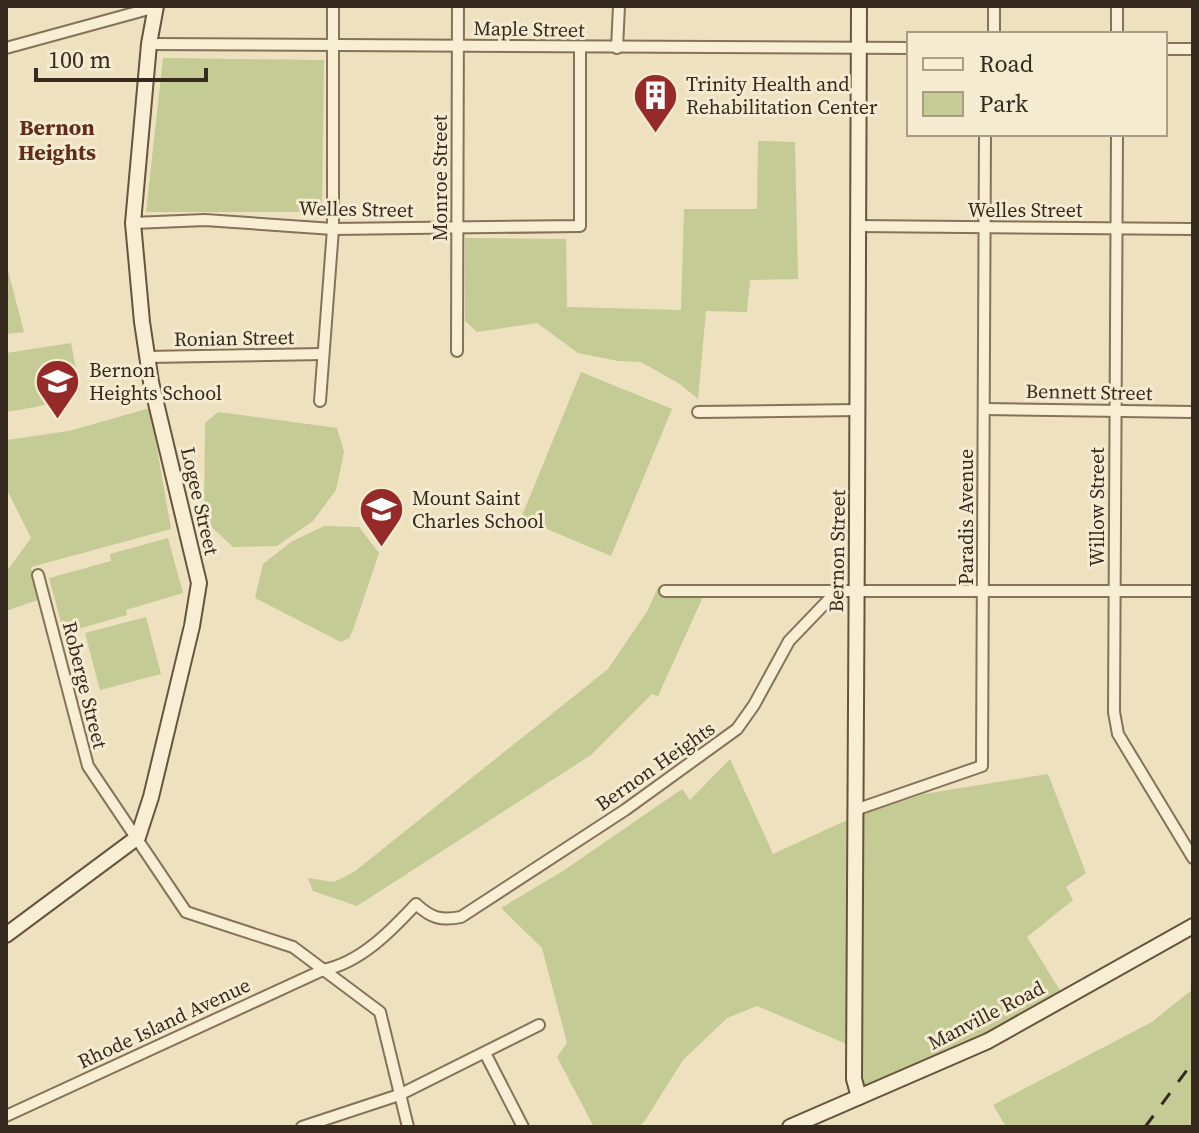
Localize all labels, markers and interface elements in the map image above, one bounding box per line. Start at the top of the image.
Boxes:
street label: Maple Street [473,14,585,44]
scale bar [36,32,206,82]
legend [907,32,1167,136]
text: 100 m [48,43,111,76]
text: Road [979,47,1034,80]
place label: Trinity Health and Rehabilitation Center [686,70,878,121]
building icon: Trinity Health and Rehabilitation Center [631,71,679,134]
text: Park [979,87,1029,120]
district label: Bernon Heights [18,112,96,167]
street label: Monroe Street [426,114,454,241]
street label: Welles Street [298,194,414,224]
street label: Welles Street [968,196,1083,224]
street label: Ronian Street [174,323,295,353]
place label: Bernon Heights School [89,356,222,407]
school or university icon: Bernon Heights School [34,357,82,420]
street label: Bennett Street [1025,377,1153,407]
street label: Logee Street [174,444,226,558]
street label: Willow Street [1083,447,1111,567]
street label: Paradis Avenue [952,449,980,585]
place label: Mount Saint Charles School [412,484,544,535]
school or university icon: Mount Saint Charles School [357,485,405,548]
street label: Bernon Street [822,489,852,613]
street label: Roberge Street [56,618,114,752]
street label: Bernon Heights [590,714,720,818]
street label: Rhode Island Avenue [73,971,255,1075]
street label: Manville Road [923,973,1050,1056]

